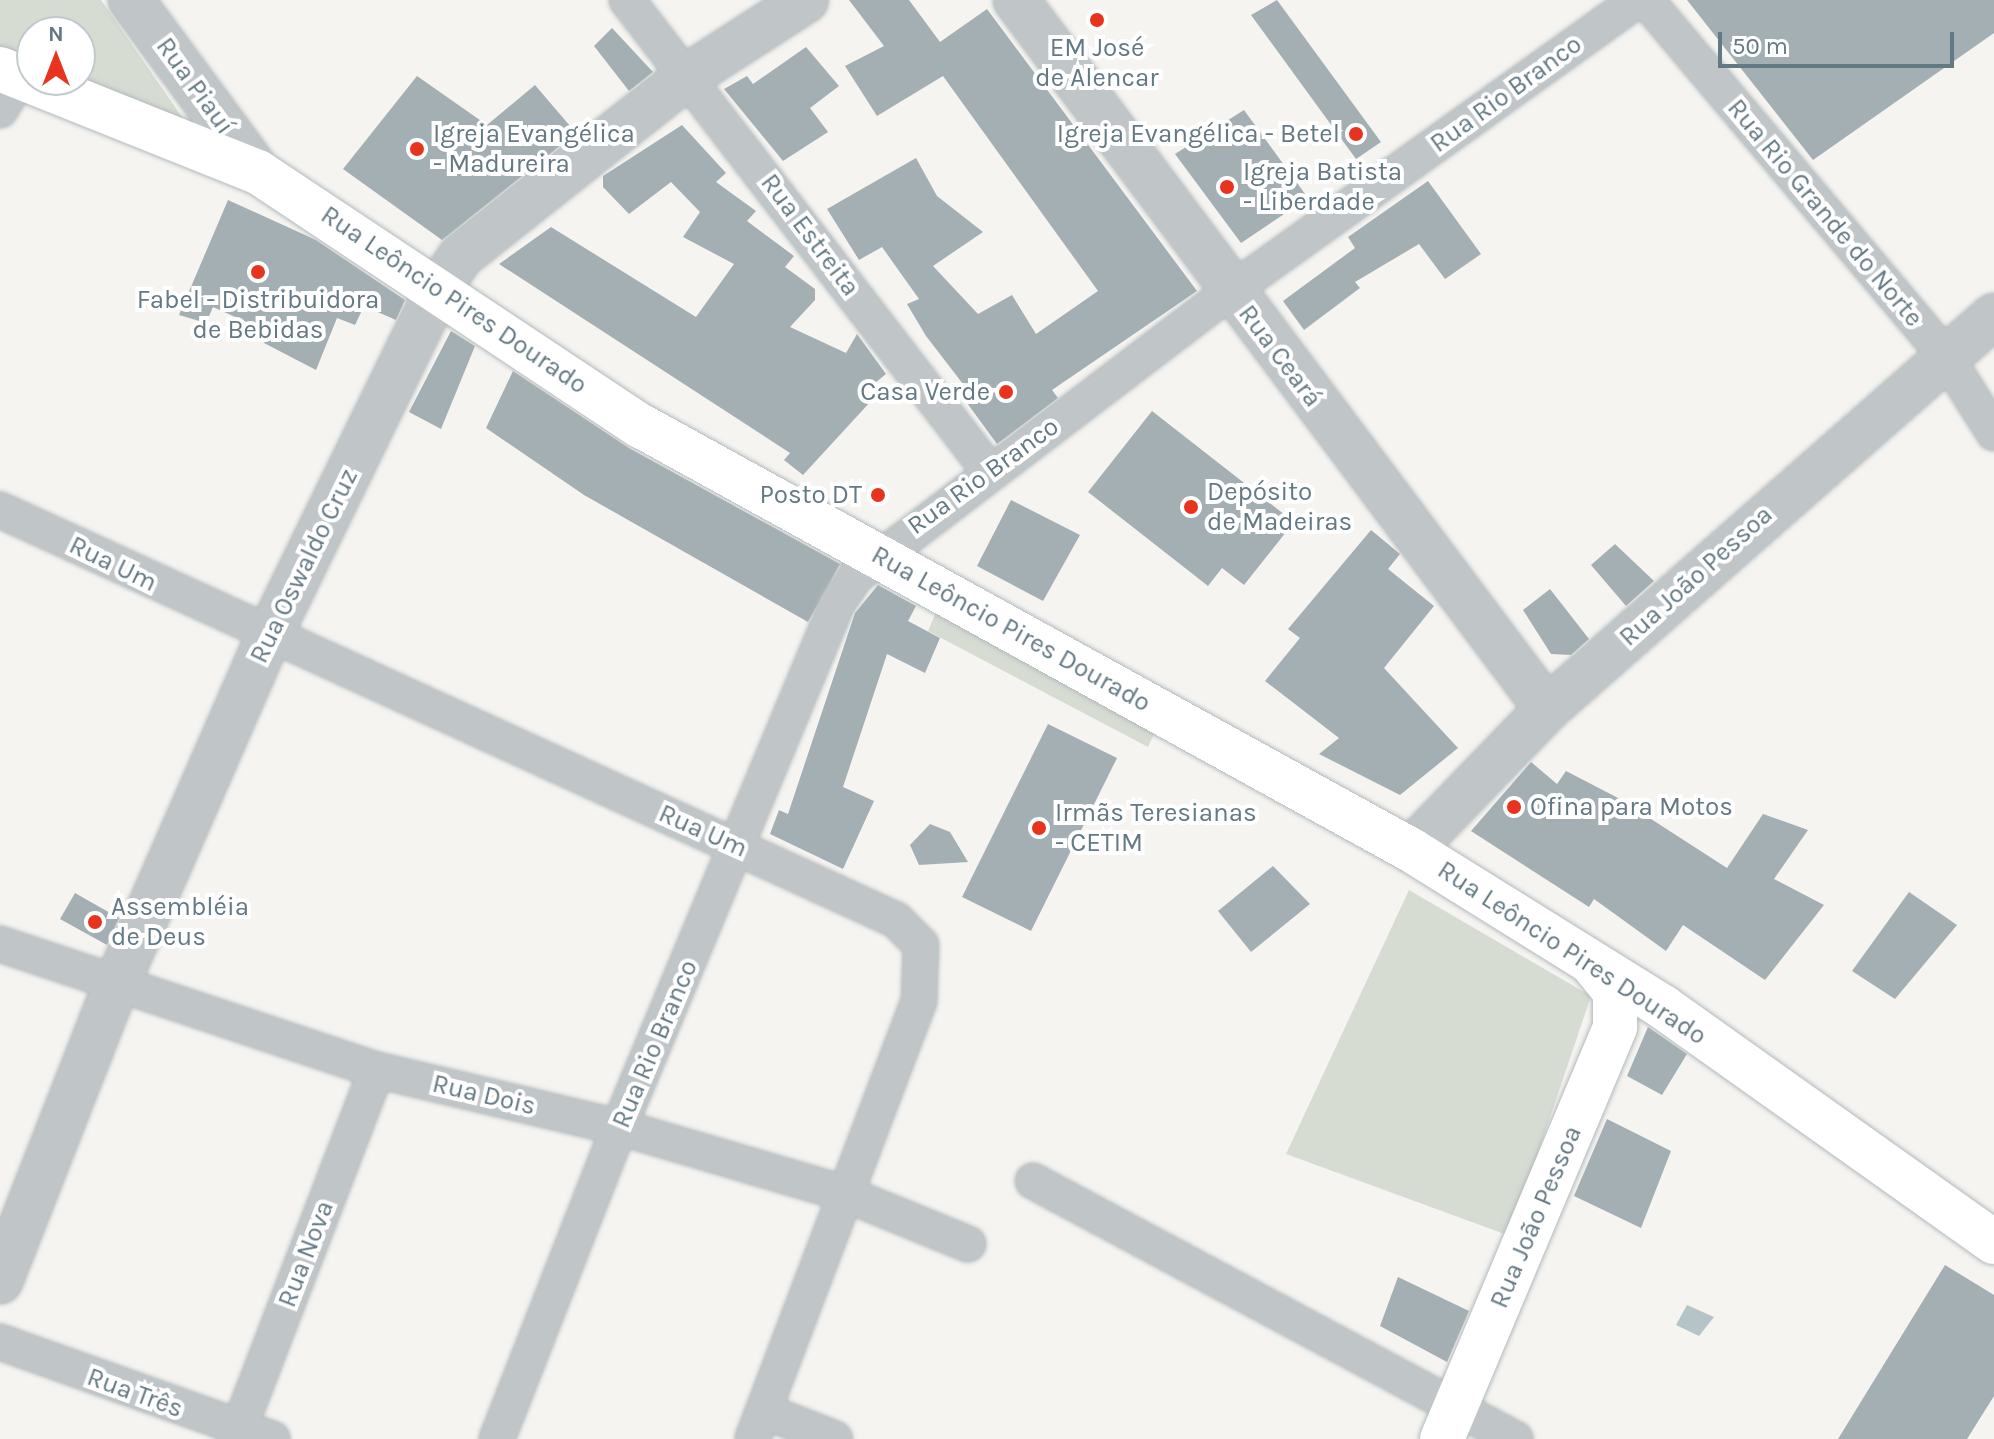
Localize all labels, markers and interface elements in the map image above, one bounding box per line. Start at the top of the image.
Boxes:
marker: EM José de Alencar [1088,11,1106,29]
north arrow [16,16,96,96]
scale bar [1722,16,1958,66]
text: N [48,21,64,47]
street label: Rua Rio Branco [1424,29,1588,159]
street label: Rua Piauí [149,31,241,141]
place label: EM José de Alencar [1035,32,1159,94]
text: 50 m [1732,32,1788,60]
street label: Rua Rio Grande do Norte [1721,93,1929,333]
place label: Igreja Evangélica - Madureira [433,118,635,180]
place label: Igreja Evangélica - Betel [1057,118,1340,150]
marker: Igreja Evangélica - Betel [1347,125,1365,143]
marker: Igreja Evangélica - Madureira [408,140,426,158]
place label: Igreja Batista - Liberdade [1243,156,1402,218]
street label: Rua Estreita [754,168,866,302]
marker: Igreja Batista - Liberdade [1218,178,1236,196]
street label: Rua Leôncio Pires Dourado [315,199,593,401]
marker: Fabel - Distribuidora de Bebidas [249,263,267,281]
place label: Fabel - Distribuidora de Bebidas [137,284,379,346]
street label: Rua Ceará [1232,299,1328,413]
place label: Casa Verde [860,376,990,408]
marker: Casa Verde [997,383,1015,401]
street label: Rua Rio Branco [901,411,1065,541]
street label: Rua Oswaldo Cruz [243,464,365,668]
place label: Depósito de Madeiras [1207,476,1352,538]
place label: Posto DT [759,479,862,511]
marker: Posto DT [869,486,887,504]
marker: Depósito de Madeiras [1182,498,1200,516]
street label: Rua João Pessoa [1613,499,1779,653]
street label: Rua Um [64,529,162,599]
street label: Rua Leôncio Pires Dourado [866,539,1156,719]
place label: Ofina para Motos [1530,791,1733,823]
place label: Irmãs Teresianas - CETIM [1055,797,1257,858]
street label: Rua Um [654,798,752,864]
marker: Ofina para Motos [1505,798,1523,816]
marker: Irmãs Teresianas - CETIM [1030,819,1048,837]
street label: Rua Leôncio Pires Dourado [1432,854,1712,1052]
place label: Assembléia de Deus [111,891,249,952]
marker: Assembléia de Deus [86,913,104,931]
street label: Rua Rio Branco [606,955,704,1133]
street label: Rua Dois [429,1068,539,1122]
street label: Rua João Pessoa [1484,1121,1588,1313]
street label: Rua Nova [271,1196,341,1312]
street label: Rua Três [83,1361,187,1425]

